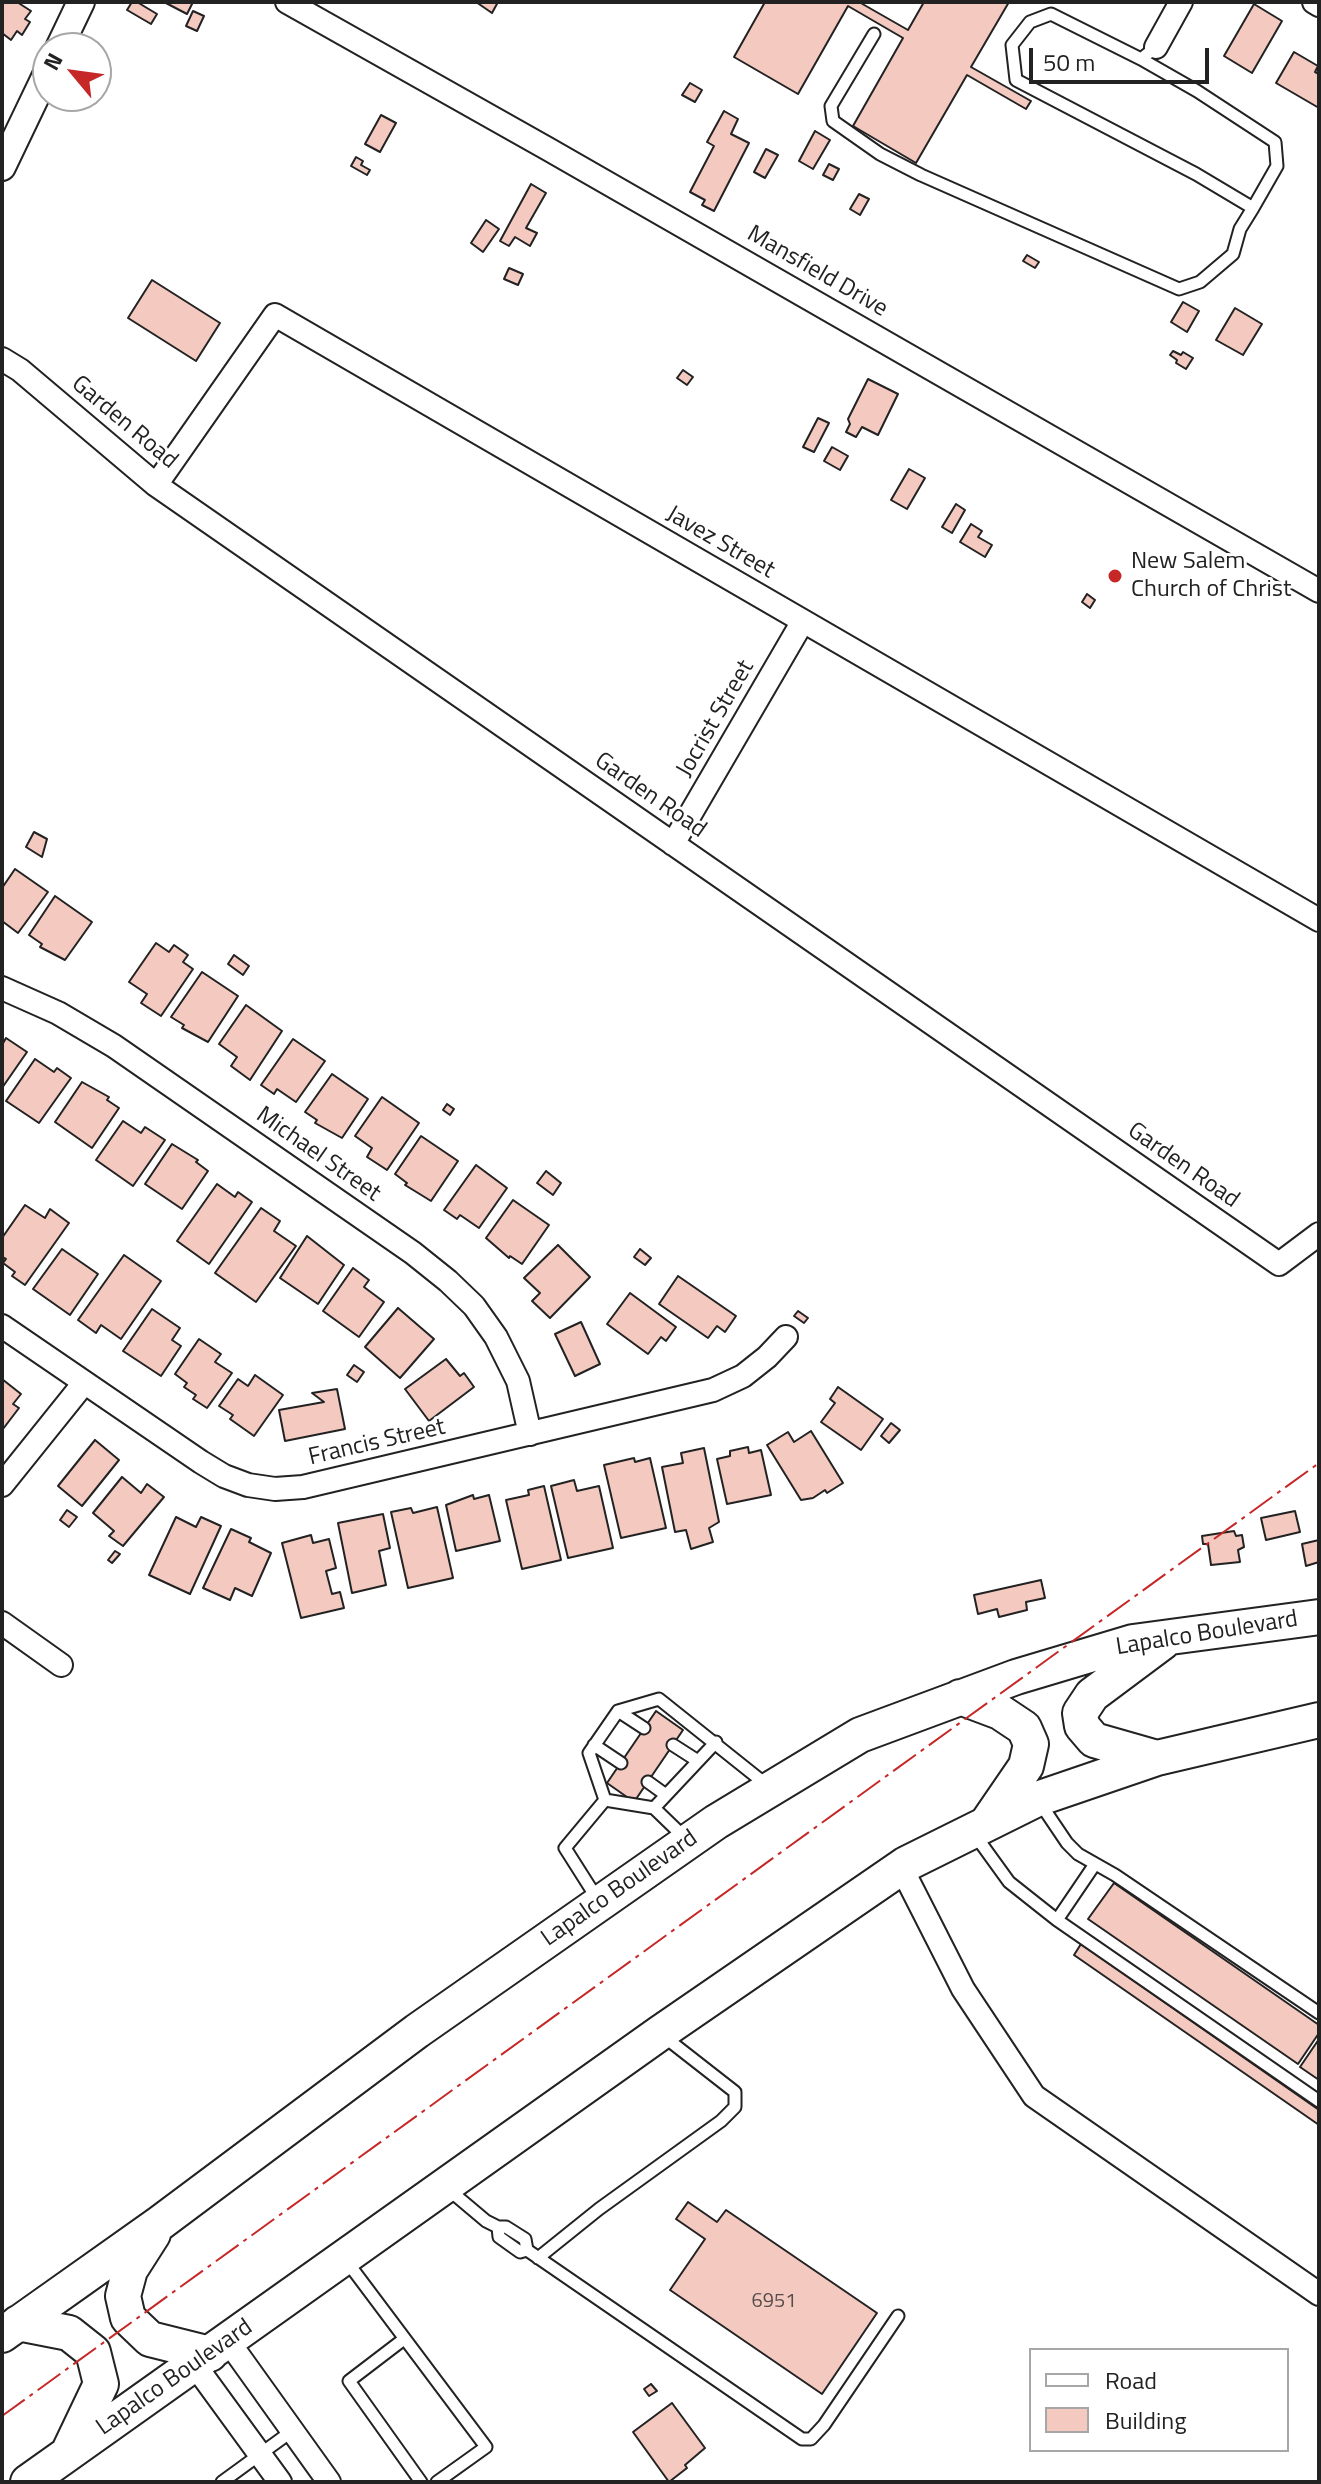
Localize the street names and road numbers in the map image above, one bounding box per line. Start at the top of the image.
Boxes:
street label: Mansfield Drive [742,220,892,324]
street label: Garden Road [65,370,183,476]
street label: Javez Street [661,500,779,586]
street label: Jocrist Street [671,655,761,783]
street label: Garden Road [589,747,711,845]
street label: Michael Street [250,1101,386,1209]
street label: Garden Road [1122,1117,1244,1215]
street label: Francis Street [306,1413,448,1473]
street label: Lapalco Boulevard [1114,1605,1300,1663]
street label: Lapalco Boulevard [536,1825,704,1953]
street label: Lapalco Boulevard [91,2314,259,2442]

